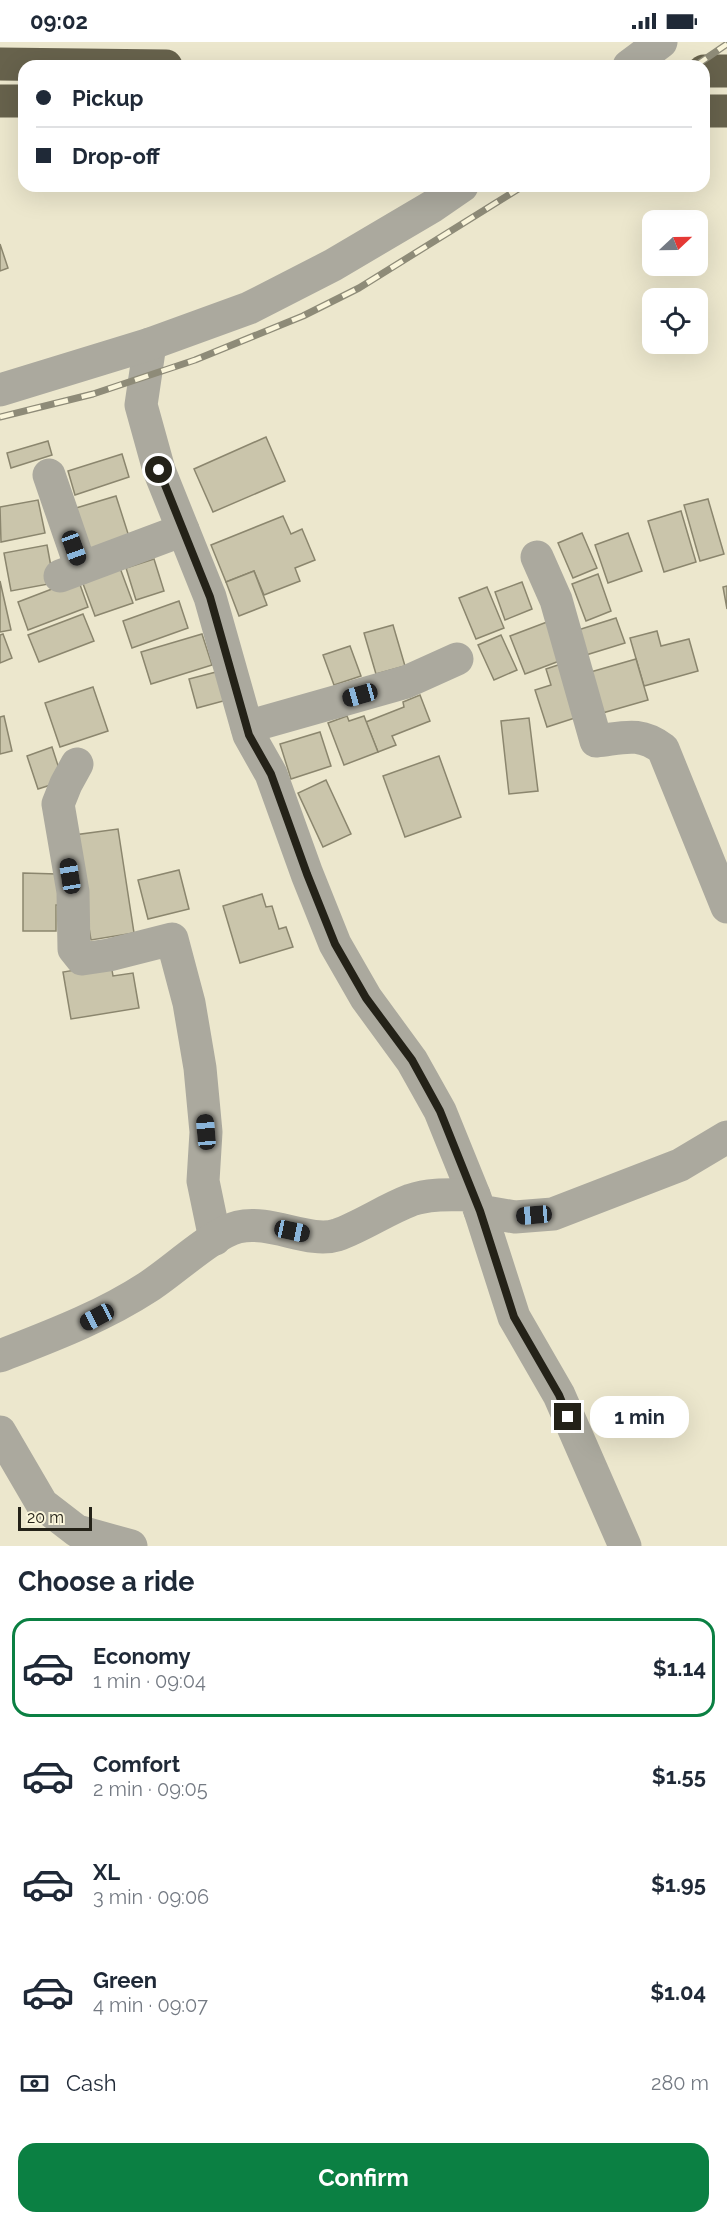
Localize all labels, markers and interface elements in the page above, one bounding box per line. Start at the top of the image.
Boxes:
text: 09:02 [30,8,88,34]
text: Pickup [72,85,144,111]
text: Drop-off [72,143,160,169]
north arrow [642,210,708,276]
map controls [642,210,708,354]
button: locate [642,288,708,354]
route start [145,456,172,483]
car [59,528,89,568]
car [340,681,380,709]
car [58,857,82,895]
car [195,1113,217,1151]
car [515,1204,553,1226]
car [273,1218,311,1244]
car [77,1301,117,1333]
callout: 1 min [589,1396,688,1438]
route end [554,1403,581,1430]
text: 1 min [614,1405,665,1429]
scale bar [18,1504,92,1532]
text: 20 m [27,1508,64,1527]
text: Choose a ride [18,1566,194,1597]
icon: car [21,1641,75,1695]
text: Economy [93,1643,191,1669]
text: $1.14 [653,1655,706,1681]
text: 1 min · 09:04 [93,1669,206,1693]
icon: car [21,1749,75,1803]
text: Comfort [93,1751,180,1777]
text: $1.55 [652,1763,706,1789]
text: 2 min · 09:05 [93,1777,208,1801]
icon: car [21,1857,75,1911]
text: XL [93,1859,120,1885]
text: $1.95 [651,1871,706,1897]
text: 3 min · 09:06 [93,1885,209,1909]
icon: car [21,1965,75,2019]
text: Green [93,1967,157,1993]
text: $1.04 [650,1979,706,2005]
text: 4 min · 09:07 [93,1993,208,2017]
icon: cash [18,2067,51,2100]
text: Cash [66,2070,117,2096]
text: 280 m [651,2071,709,2095]
button: Confirm [18,2143,709,2212]

